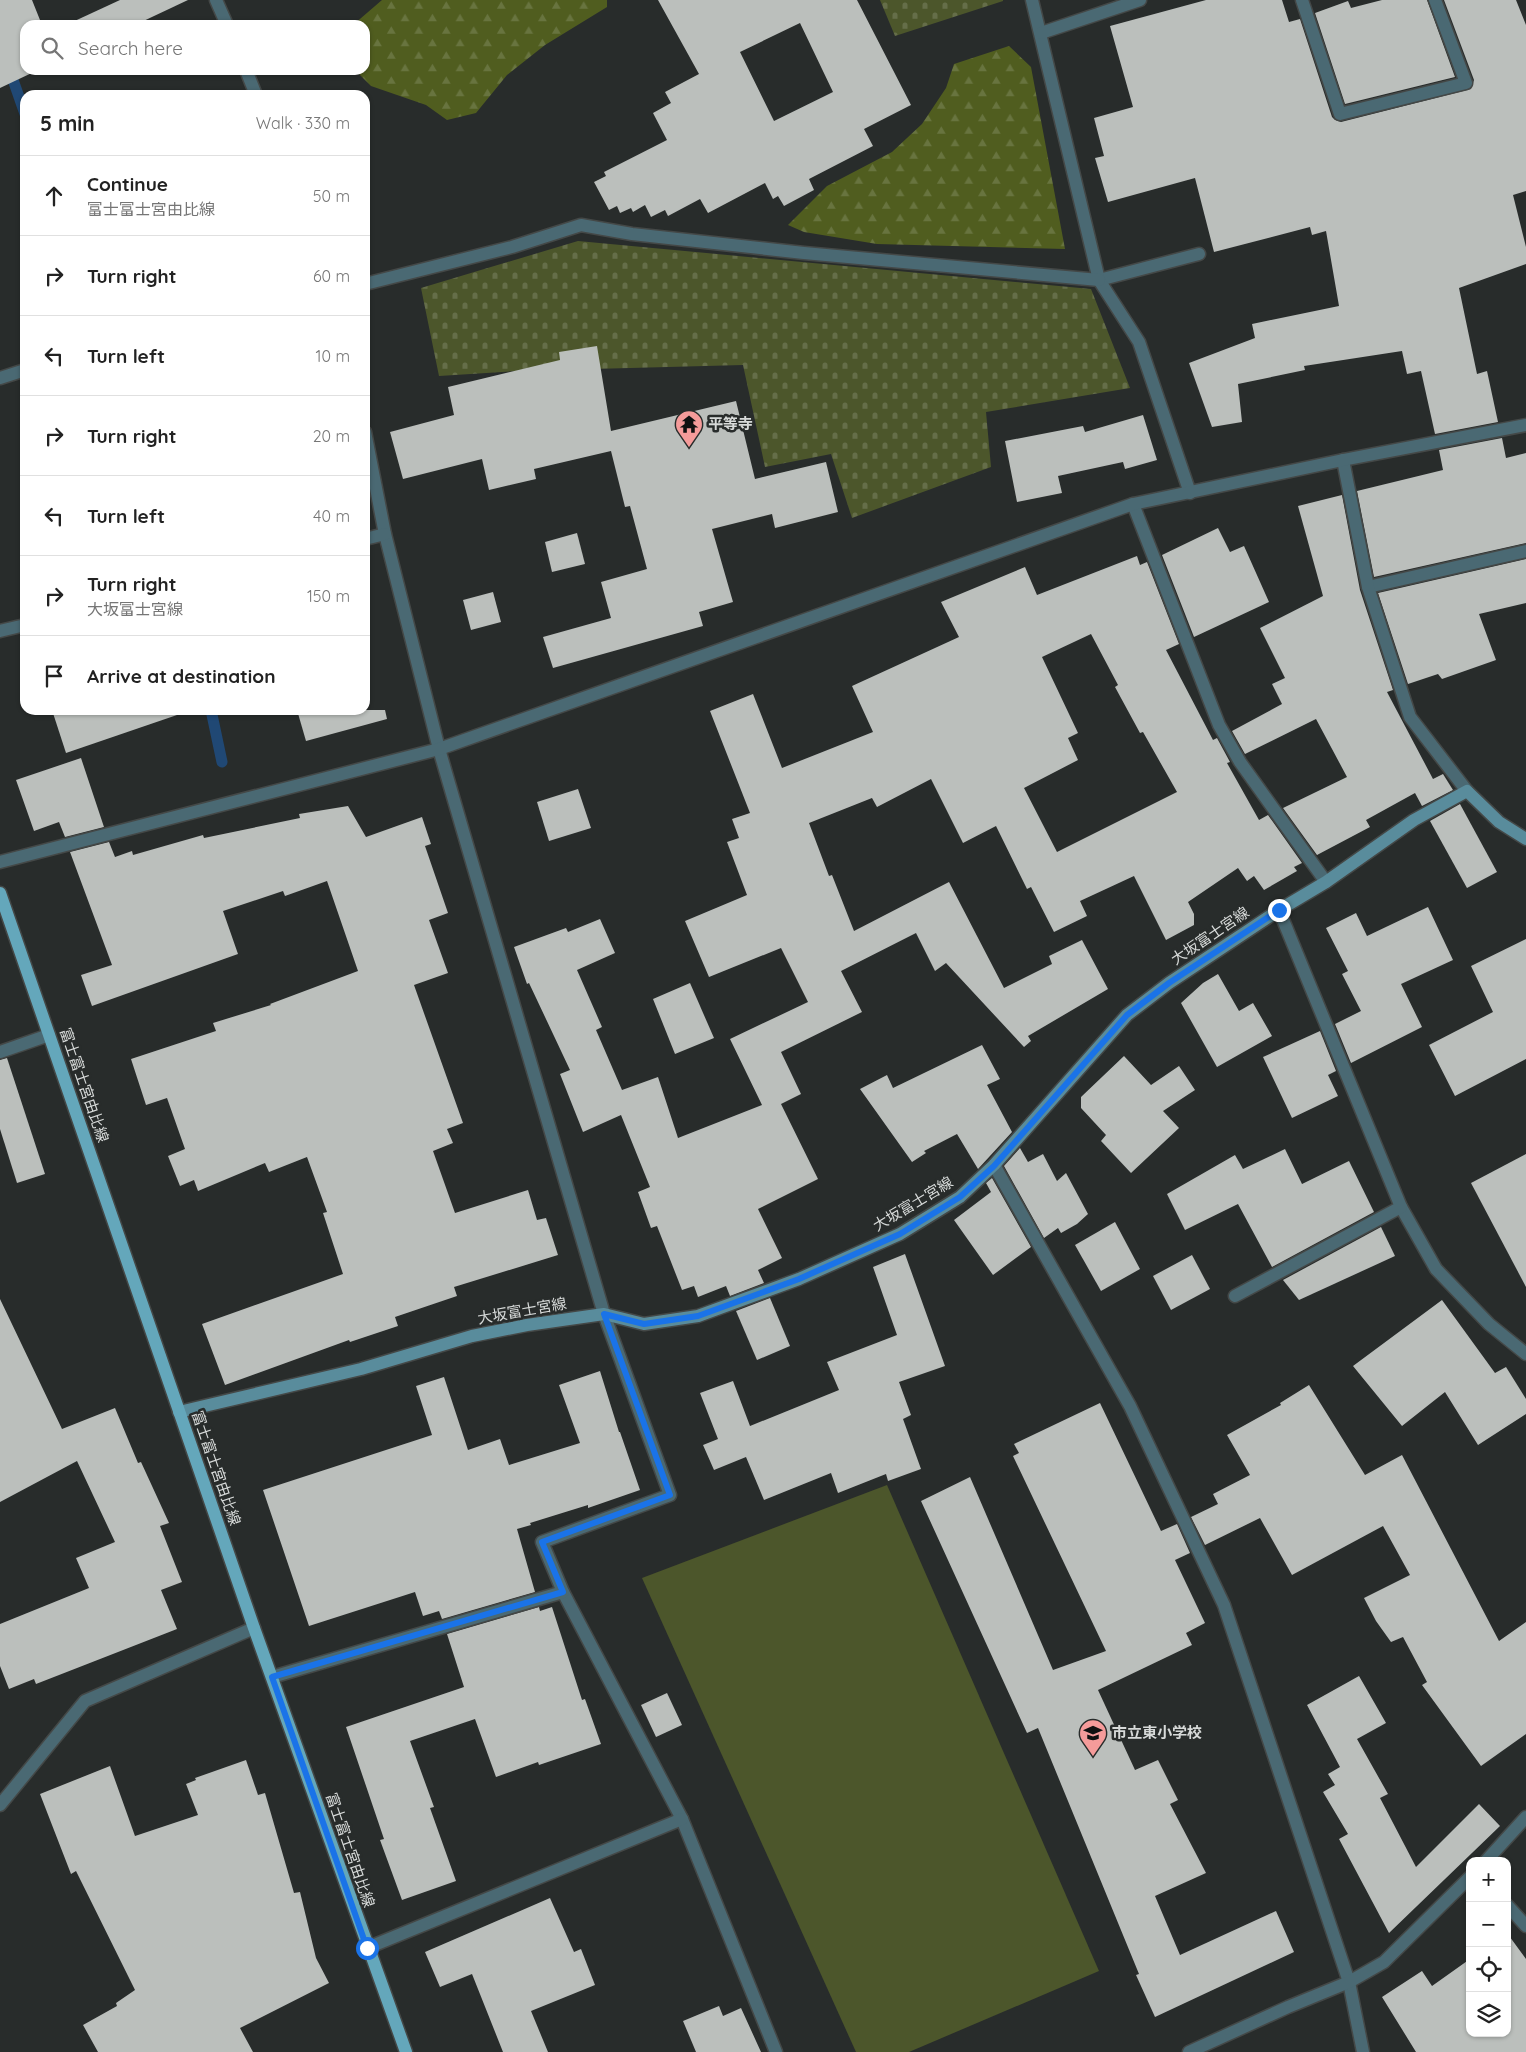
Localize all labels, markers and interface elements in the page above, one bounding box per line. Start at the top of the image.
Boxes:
search box [20,20,370,75]
icon: search [38,34,66,62]
text: Search here [78,36,183,60]
text: 5 min [40,110,95,136]
text: Walk · 330 m [256,113,350,133]
text: Continue [87,172,168,196]
icon: ahead [40,182,68,210]
text: 50 m [313,186,350,206]
text: 富士富士宮由比線 [87,199,215,219]
icon: right [40,262,68,290]
text: Turn right [87,264,176,288]
text: 60 m [313,266,350,286]
icon: left [40,342,68,370]
text: Turn left [87,344,165,368]
text: 10 m [316,346,350,366]
temple icon: 平等寺 [674,409,704,448]
place label: 平等寺 [708,414,753,433]
icon: right [40,422,68,450]
text: Turn right [87,424,176,448]
text: 20 m [313,426,350,446]
icon: left [40,502,68,530]
text: Turn left [87,504,165,528]
text: 40 m [313,506,350,526]
text: Turn right [87,572,176,596]
icon: right [40,582,68,610]
text: 150 m [307,586,350,606]
text: 大坂富士宮線 [87,599,183,619]
icon: arrive [40,662,68,690]
text: Arrive at destination [87,664,276,688]
route end [1268,899,1291,922]
street label: 大坂富士宮線 [1167,903,1252,969]
street label: 富士富士宮由比線 [56,1025,113,1145]
street label: 大坂富士宮線 [869,1172,956,1235]
street label: 大坂富士宮線 [476,1293,568,1328]
street label: 富士富士宮由比線 [188,1408,245,1528]
school or university icon: 市立東小学校 [1078,1718,1108,1757]
place label: 市立東小学校 [1112,1723,1202,1742]
street label: 富士富士宮由比線 [322,1790,379,1910]
map controls [1466,1857,1511,2037]
button: + [1466,1857,1511,1902]
button: − [1466,1902,1511,1947]
route start [356,1937,379,1960]
button: locate [1466,1947,1511,1992]
button: layers [1466,1992,1511,2037]

